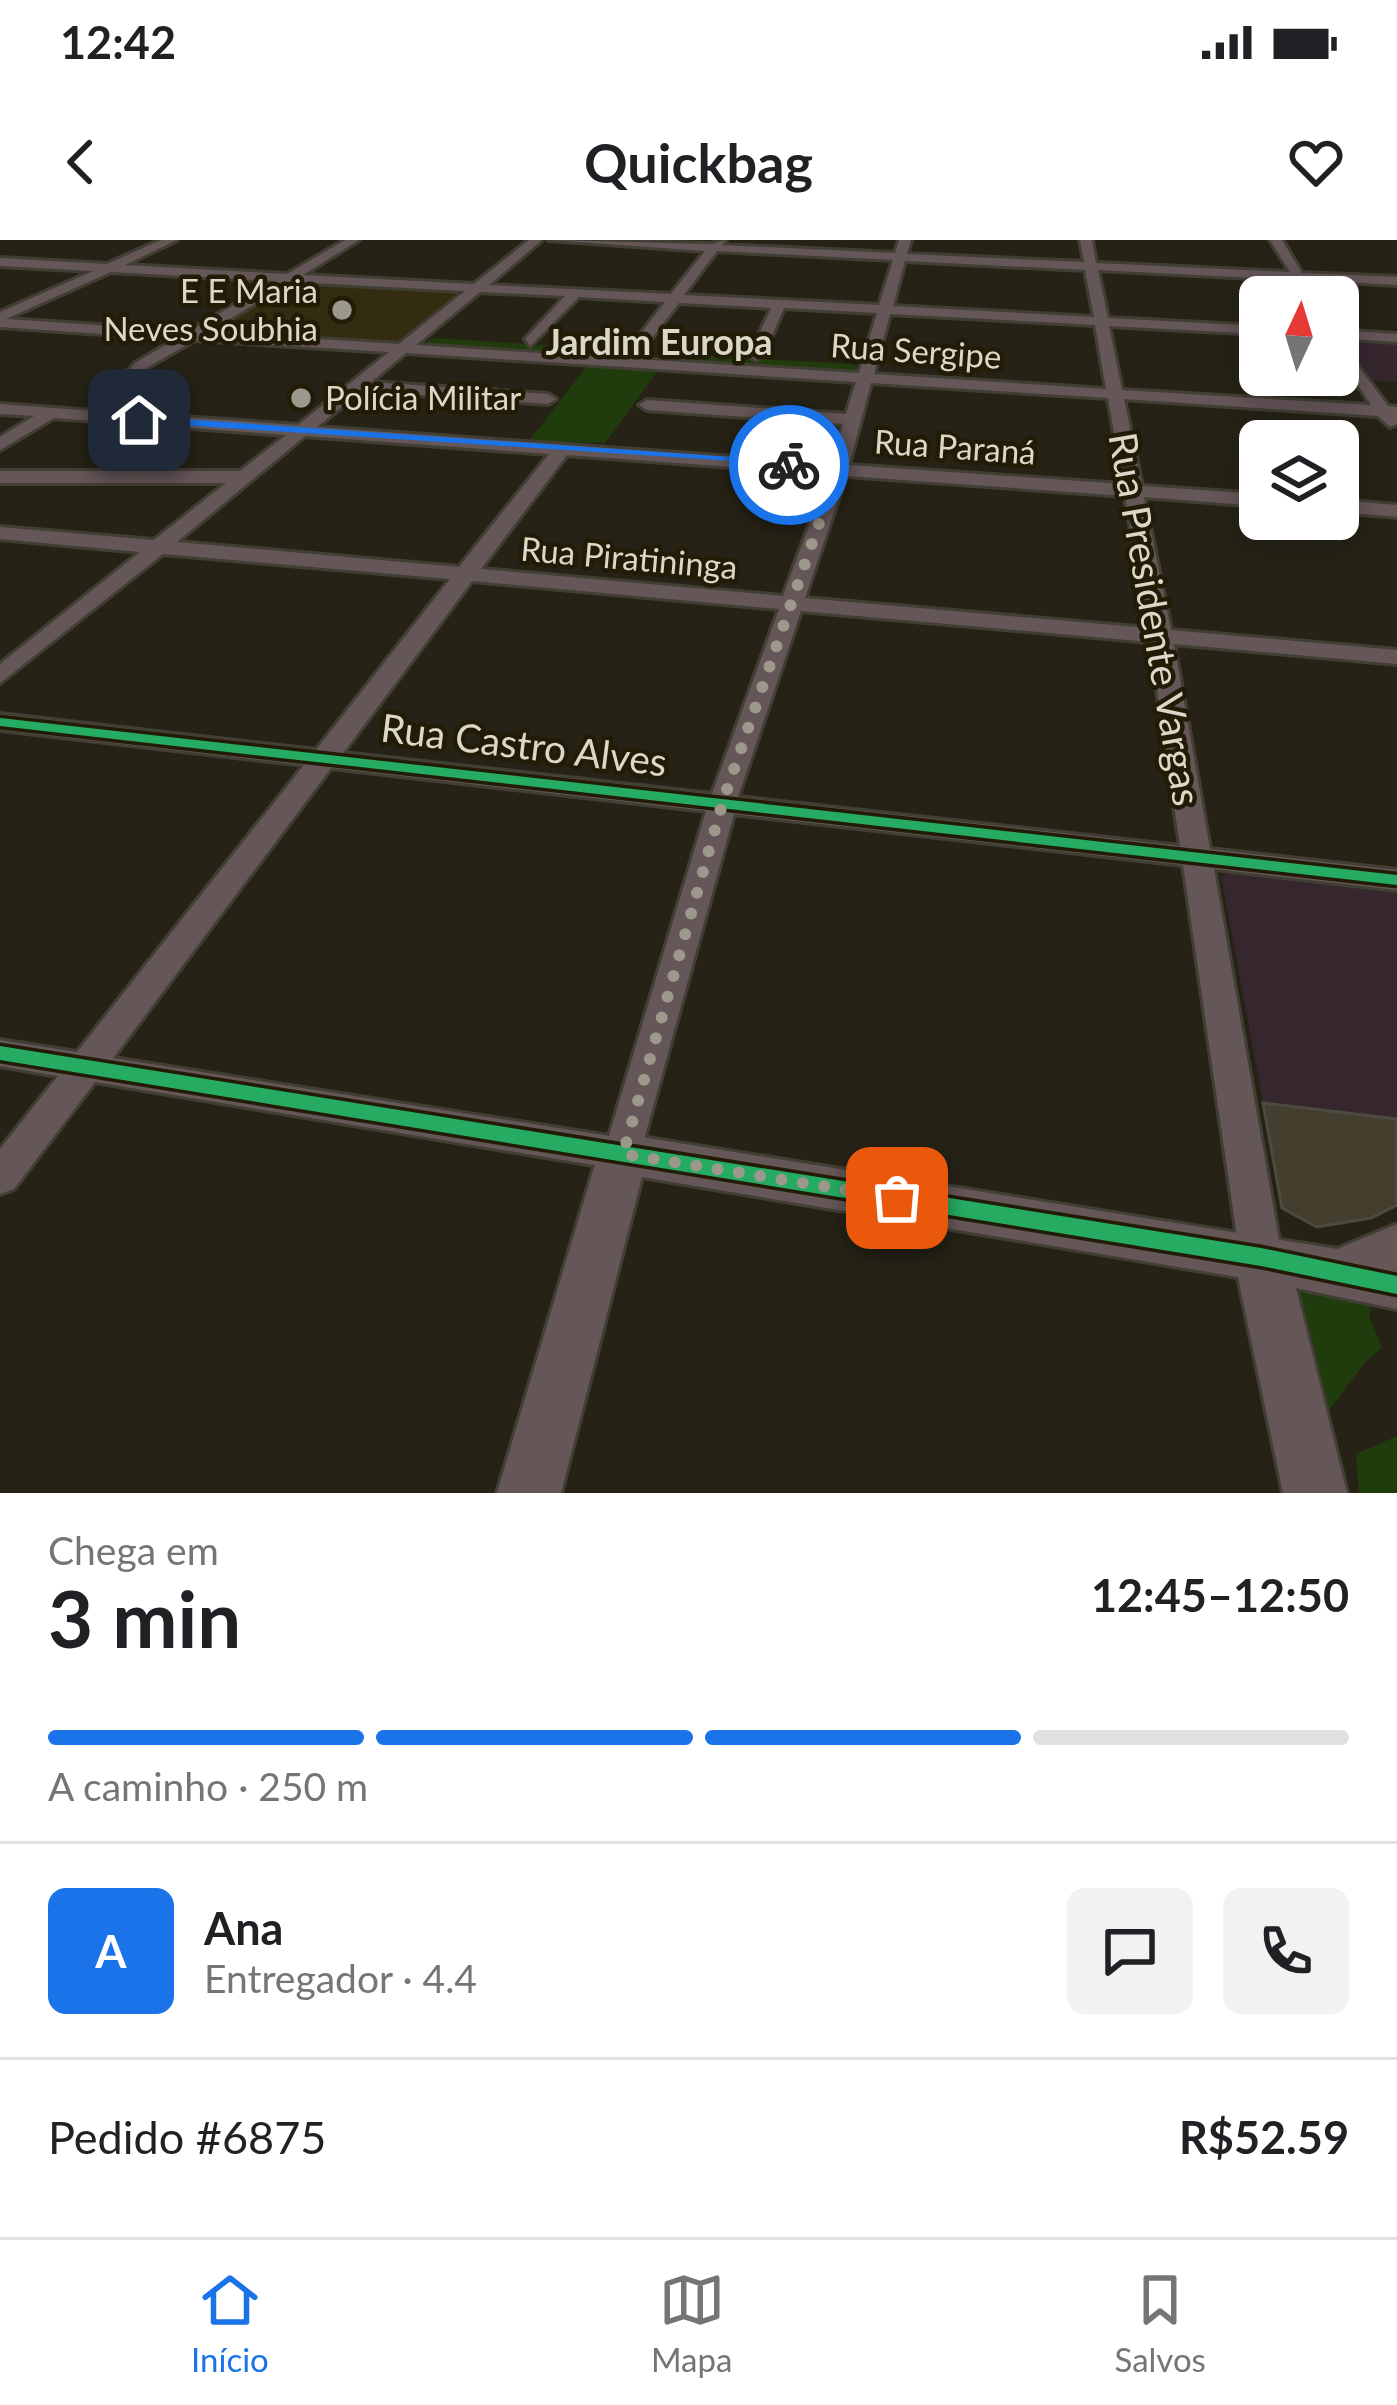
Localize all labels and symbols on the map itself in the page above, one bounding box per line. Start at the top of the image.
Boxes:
place label: E E Maria Neves Soubhia [103,270,318,348]
north arrow [1239,276,1359,396]
marker: E E Maria Neves Soubhia [329,297,355,323]
district label: Jardim Europa [545,319,773,363]
street label: Rua Sergipe [829,324,1003,376]
pin [88,369,190,471]
place label: Polícia Militar [325,377,521,417]
marker: Polícia Militar [288,385,314,411]
courier [729,405,849,525]
street label: Rua Paraná [873,420,1037,472]
street label: Rua Presidente Vargas [1100,429,1211,809]
street label: Rua Piratininga [519,528,739,586]
street label: Rua Castro Alves [378,704,670,784]
pin [846,1147,948,1249]

